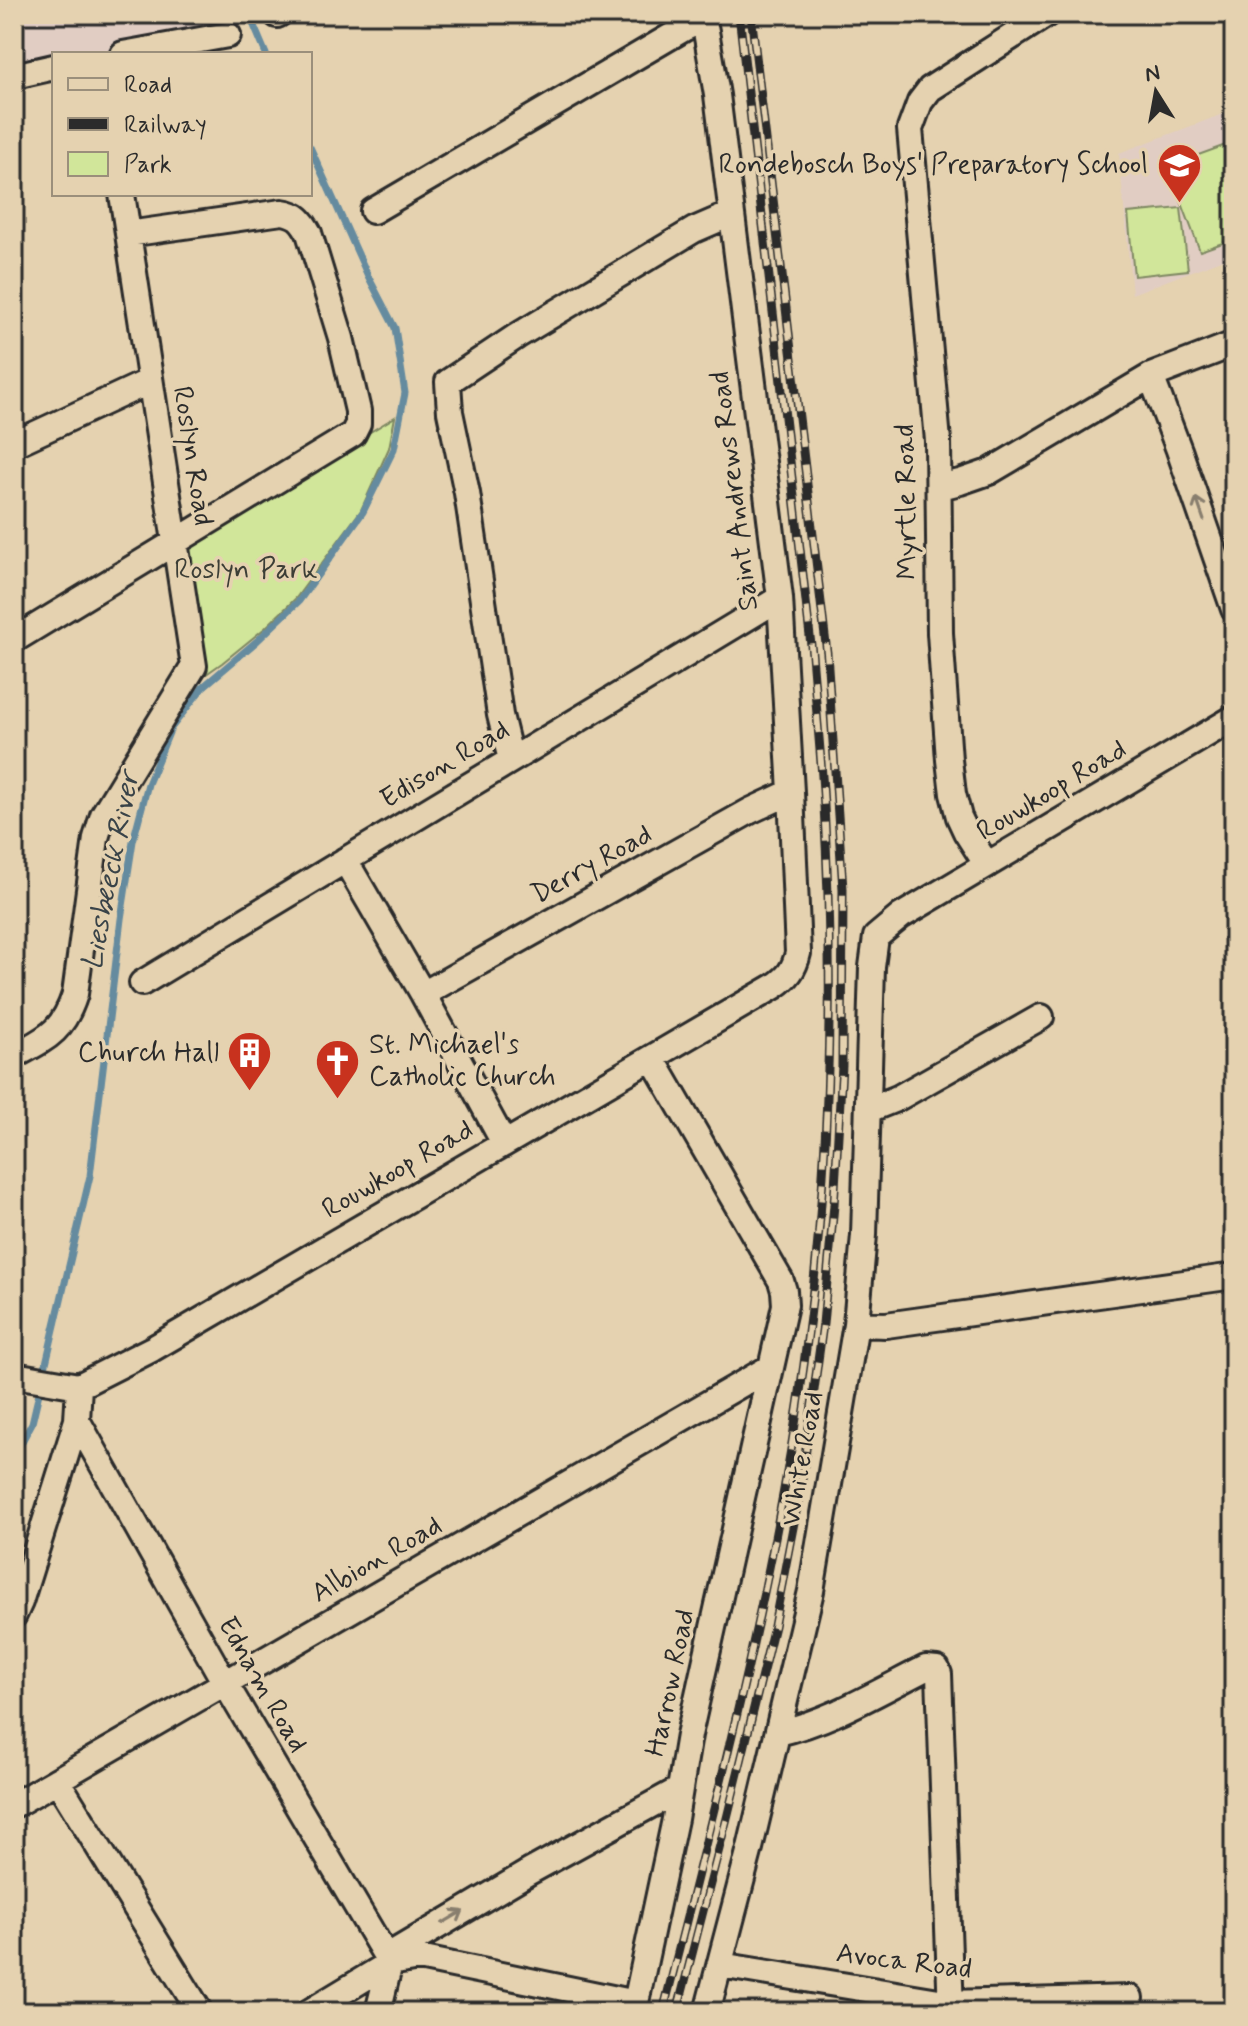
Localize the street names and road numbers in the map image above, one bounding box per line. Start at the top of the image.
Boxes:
street label: Saint Andrews Road [702,369,768,613]
street label: Roslyn Road [163,384,221,528]
street label: Myrtle Road [887,424,927,580]
street label: Edison Road [374,712,516,818]
street label: Rouwkoop Road [970,732,1134,850]
street label: Derry Road [525,817,659,913]
street label: Rouwkoop Road [316,1112,480,1228]
street label: White Road [773,1389,833,1529]
street label: Albion Road [305,1508,449,1612]
street label: Harrow Road [637,1606,705,1760]
street label: Ednam Road [208,1610,316,1760]
street label: Avoca Road [834,1935,974,1989]

